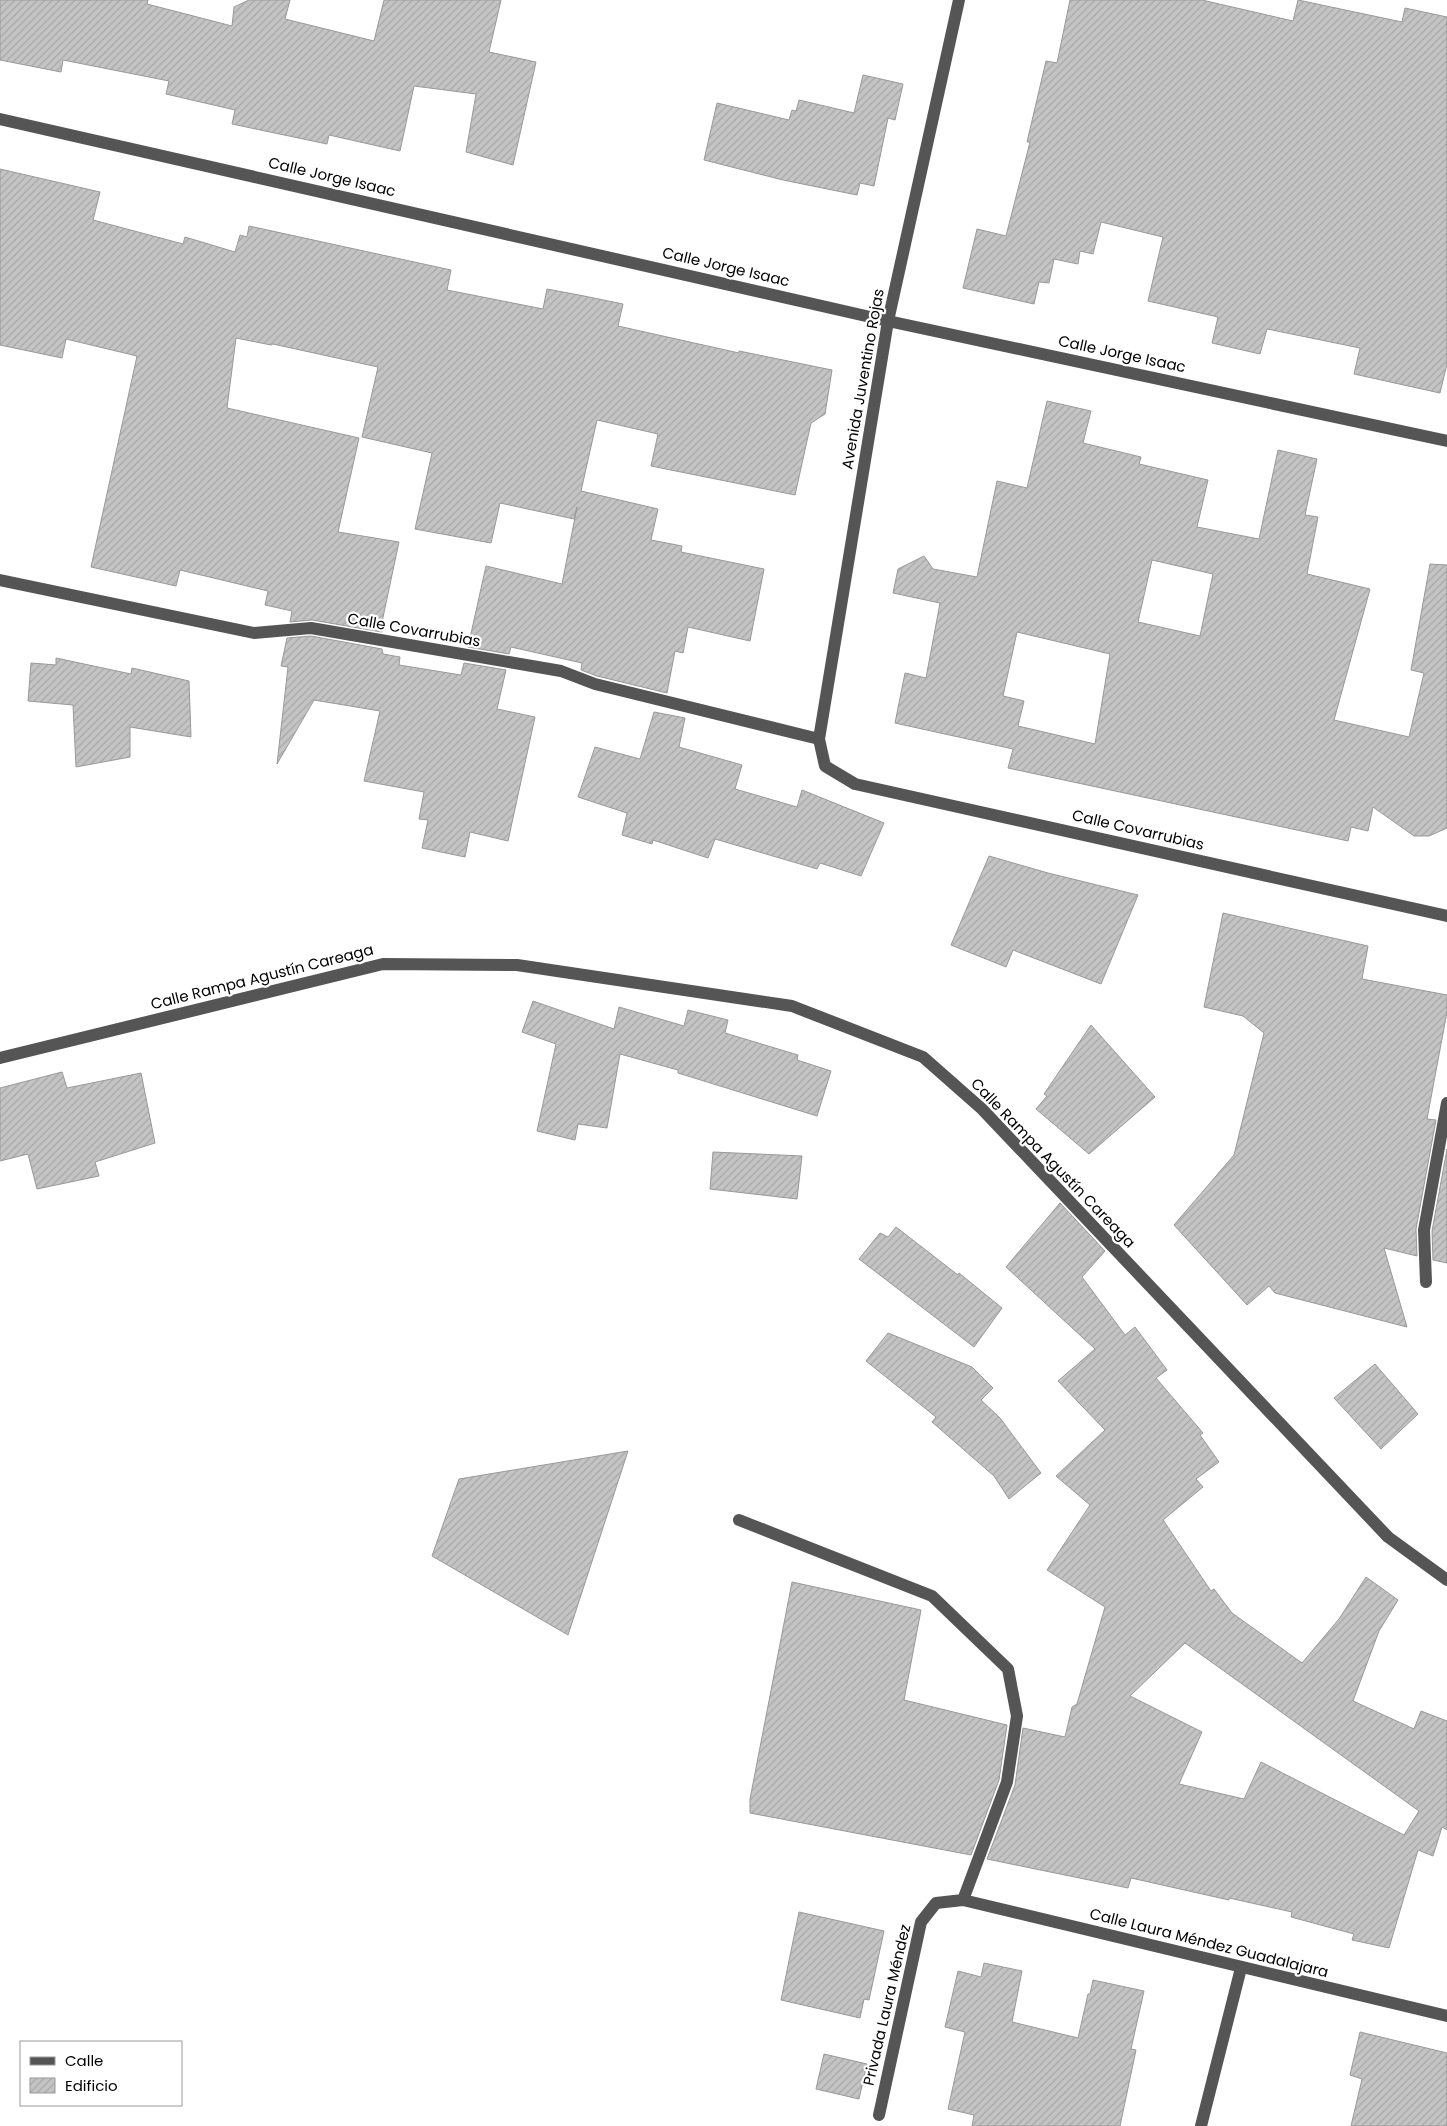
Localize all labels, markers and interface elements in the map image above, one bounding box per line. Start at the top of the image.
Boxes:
street label: Calle Jorge Isaac [266,152,398,201]
street label: Calle Jorge Isaac [660,242,792,291]
street label: Avenida Juventino Rojas [836,287,889,471]
street label: Calle Jorge Isaac [1056,330,1188,377]
street label: Calle Covarrubias [346,607,482,652]
street label: Calle Covarrubias [1070,804,1206,855]
street label: Calle Rampa Agustín Careaga [148,939,375,1014]
street label: Calle Rampa Agustín Careaga [966,1073,1140,1252]
street label: Calle Laura Méndez Guadalajara [1087,1903,1331,1982]
street label: Privada Laura Méndez [858,1922,915,2088]
legend [20,2041,182,2106]
text: Calle [65,2050,103,2071]
text: Edificio [65,2075,118,2096]

